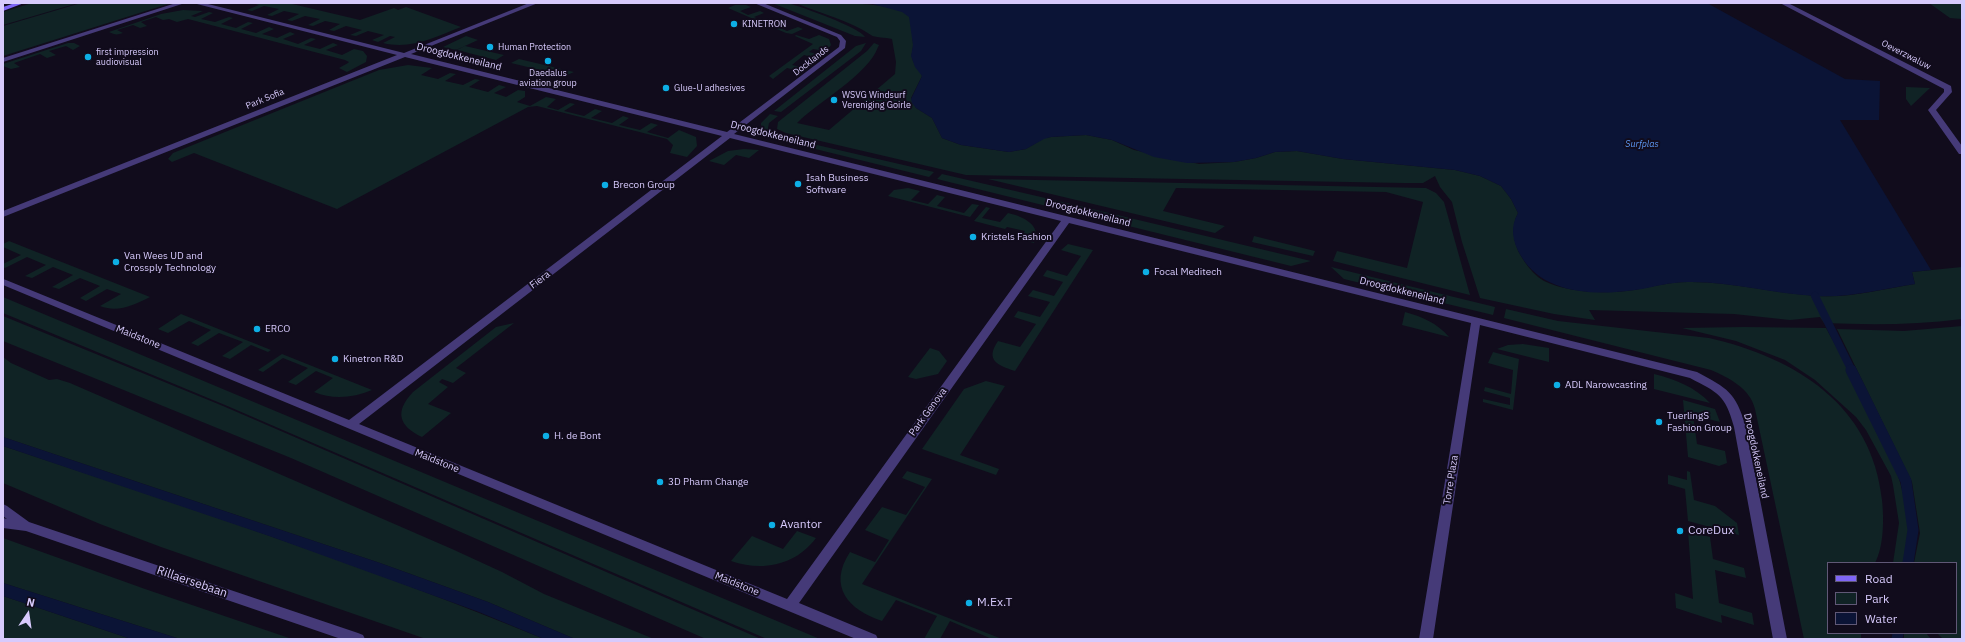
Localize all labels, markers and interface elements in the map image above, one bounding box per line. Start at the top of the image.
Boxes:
marker: KINETRON [729,19,739,29]
place label: KINETRON [742,19,786,29]
street label: Oeverzwaluw [1879,38,1933,72]
street label: Droogdokkeneiland [415,41,503,73]
marker: Human Protection [485,42,495,52]
place label: Human Protection [498,42,571,52]
street label: Docklands [791,44,831,78]
place label: first impression audiovisual [96,47,159,68]
marker: first impression audiovisual [83,52,93,62]
marker: Daedalus aviation group [543,56,553,66]
place label: Daedalus aviation group [519,68,577,89]
marker: Glue-U adhesives [661,83,671,93]
place label: Glue-U adhesives [674,83,745,93]
street label: Park Sofia [244,86,286,112]
place label: WSVG Windsurf Vereniging Goirle [842,90,911,111]
marker: WSVG Windsurf Vereniging Goirle [829,95,839,105]
street label: Droogdokkeneiland [729,119,817,151]
water label: Surfplas [1625,139,1659,149]
place label: Isah Business Software [806,172,869,196]
place label: Brecon Group [613,179,675,191]
marker: Isah Business Software [793,179,803,189]
marker: Brecon Group [600,180,610,190]
street label: Droogdokkeneiland [1044,197,1132,229]
place label: Kristels Fashion [981,231,1052,243]
marker: Kristels Fashion [968,232,978,242]
place label: Van Wees UD and Crossply Technology [124,250,216,274]
marker: Van Wees UD and Crossply Technology [111,257,121,267]
place label: Focal Meditech [1154,266,1222,278]
marker: Focal Meditech [1141,267,1151,277]
street label: Fiera [527,268,553,292]
street label: Droogdokkeneiland [1358,275,1446,307]
street label: Maidstone [114,323,162,351]
place label: ERCO [265,323,290,335]
marker: ERCO [252,324,262,334]
place label: Kinetron R&D [343,353,404,365]
marker: Kinetron R&D [330,354,340,364]
place label: ADL Narowcasting [1565,379,1647,391]
marker: ADL Narowcasting [1552,380,1562,390]
street label: Park Genova [907,386,949,438]
place label: TuerlingS Fashion Group [1667,410,1732,434]
street label: Droogdokkeneiland [1741,412,1771,500]
marker: TuerlingS Fashion Group [1654,417,1664,427]
place label: H. de Bont [554,430,601,442]
marker: H. de Bont [541,431,551,441]
street label: Maidstone [413,447,461,475]
street label: Torre Plaza [1441,454,1461,506]
place label: 3D Pharm Change [668,476,749,488]
marker: 3D Pharm Change [655,477,665,487]
place label: Avantor [780,518,822,532]
marker: Avantor [767,520,777,530]
place label: CoreDux [1688,524,1734,538]
marker: CoreDux [1675,526,1685,536]
legend [1827,562,1957,634]
street label: Rillaersebaan [155,563,229,601]
street label: Maidstone [713,570,761,598]
text: Road [1865,571,1893,586]
text: Park [1865,591,1889,606]
north arrow [8,594,48,634]
text: N [25,595,36,610]
place label: M.Ex.T [977,596,1012,610]
marker: M.Ex.T [964,598,974,608]
text: Water [1865,611,1897,626]

